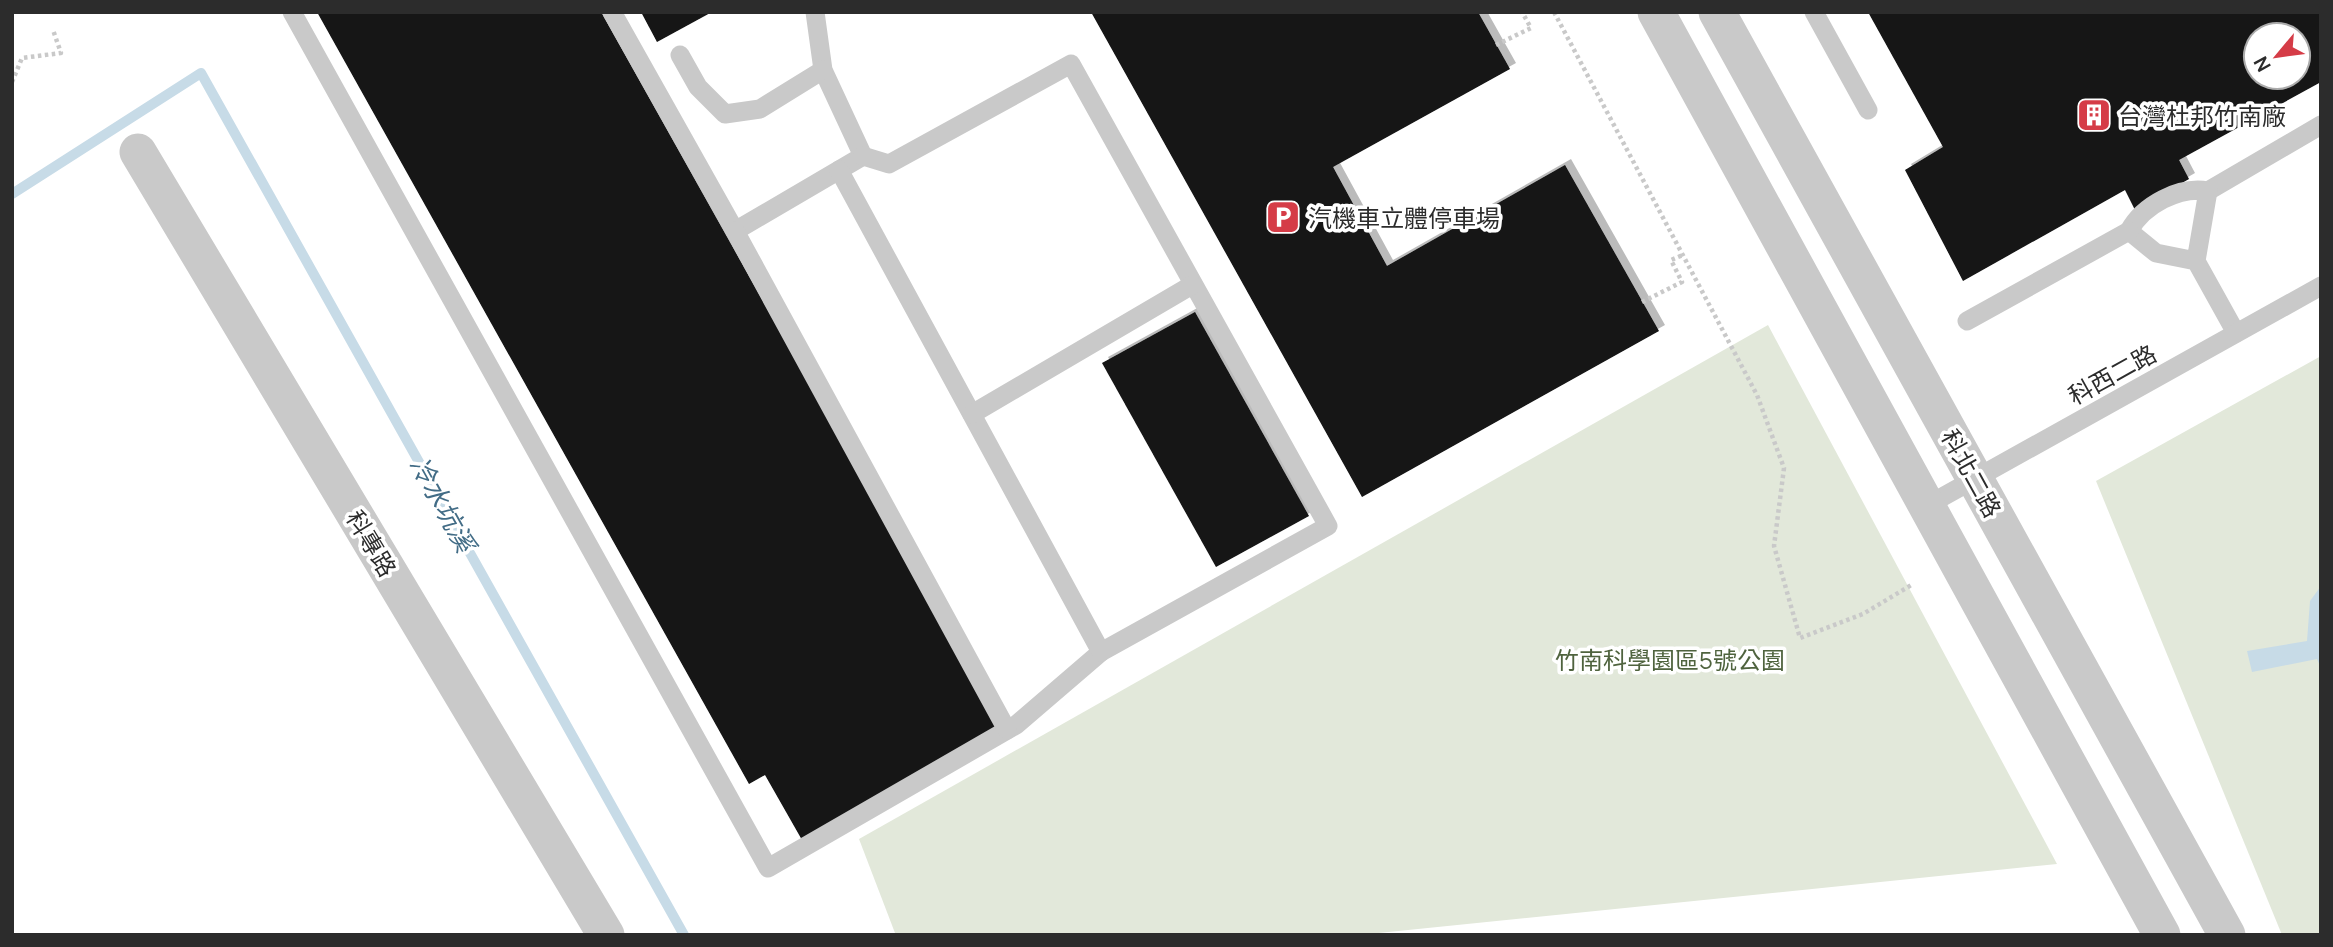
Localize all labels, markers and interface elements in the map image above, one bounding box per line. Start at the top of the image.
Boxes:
north arrow [2242,21,2312,91]
text: N [2247,52,2277,77]
building icon: 台灣杜邦竹南廠 [2075,96,2113,134]
place label: 台灣杜邦竹南廠 [2118,99,2286,132]
parking icon: 汽機車立體停車場 [1264,198,1302,236]
place label: 汽機車立體停車場 [1308,201,1500,234]
street label: 科西二路 [2062,336,2162,412]
street label: 科北二路 [1934,423,2010,523]
water label: 冷水坑溪 [402,450,486,562]
street label: 科專路 [339,504,405,582]
park label: 竹南科學園區5號公園 [1555,643,1785,676]

